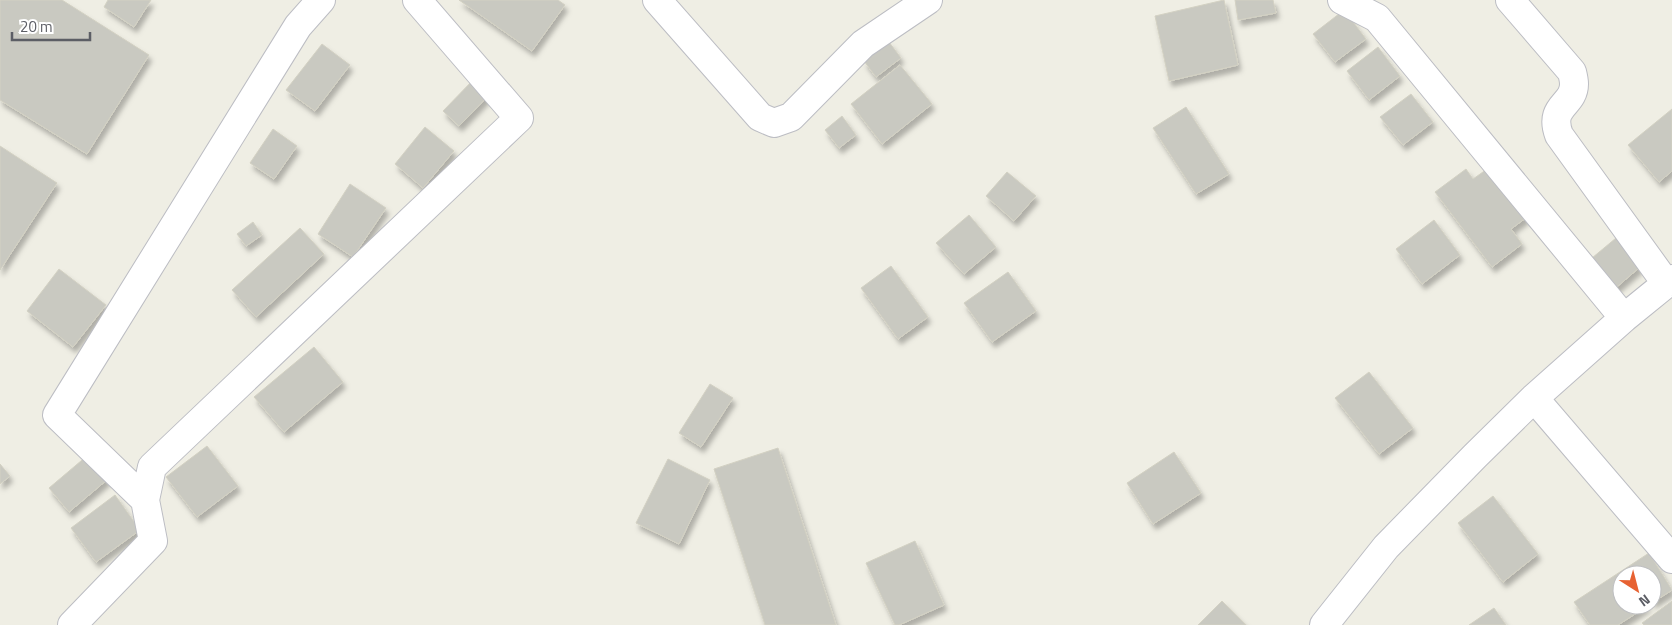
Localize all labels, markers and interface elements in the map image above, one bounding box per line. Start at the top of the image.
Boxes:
scale bar [12,10,90,42]
text: 20 m [20,15,53,38]
north arrow [1612,565,1662,615]
text: N [1635,590,1655,612]

